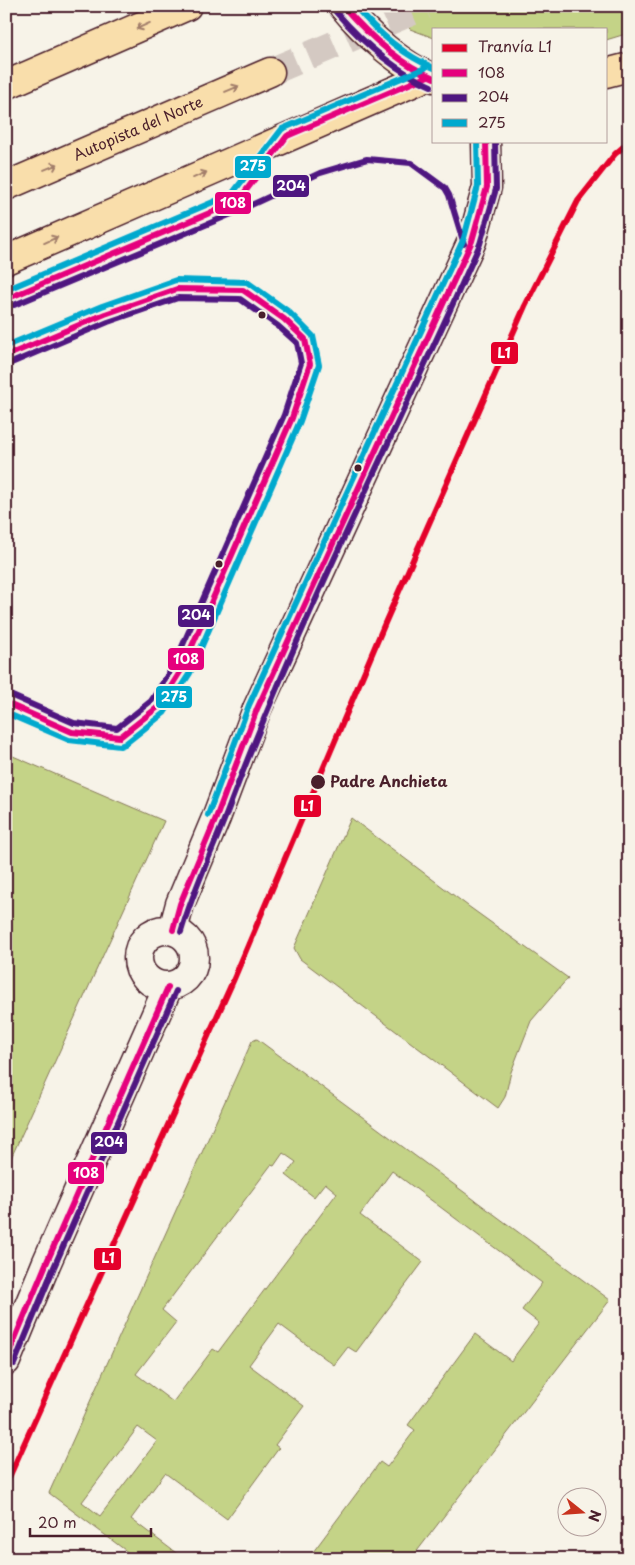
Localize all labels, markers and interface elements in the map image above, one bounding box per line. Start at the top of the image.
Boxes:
one-way arrow [136,21,151,31]
legend [432,28,608,142]
text: Tranvía L1 [478,34,552,57]
text: 108 [478,60,505,83]
one-way arrow [224,83,239,93]
text: 204 [478,84,509,107]
street label: Autopista del Norte [69,89,206,166]
text: 275 [478,110,506,133]
line badge: 275 [234,155,272,179]
text: 275 [240,155,266,176]
one-way arrow [43,162,58,172]
one-way arrow [192,169,207,179]
line badge: 204 [272,174,310,198]
text: 204 [276,175,306,196]
line badge: 108 [214,191,252,215]
text: 108 [220,192,246,213]
one-way arrow [43,235,58,245]
unlabelled marker [257,310,267,320]
line badge: L1 [490,341,519,365]
text: L1 [497,342,511,363]
unlabelled marker [353,463,363,473]
unlabelled marker [214,559,224,569]
line badge: 204 [177,604,215,628]
text: 204 [181,604,211,625]
line badge: 108 [167,647,205,671]
text: 108 [173,648,199,669]
line badge: 275 [155,685,193,709]
text: 275 [161,686,187,707]
place label: Padre Anchieta [330,769,448,792]
marker: Padre Anchieta [309,773,327,791]
line badge: L1 [293,794,322,818]
text: L1 [300,795,314,816]
line badge: 204 [90,1131,128,1155]
text: 204 [94,1131,124,1152]
line badge: 108 [67,1161,105,1185]
text: 108 [73,1162,99,1183]
line badge: L1 [93,1247,122,1271]
text: L1 [101,1247,115,1268]
north arrow [558,1488,608,1538]
scale bar [30,1505,151,1537]
text: N [583,1508,607,1524]
text: 20 m [38,1510,77,1533]

